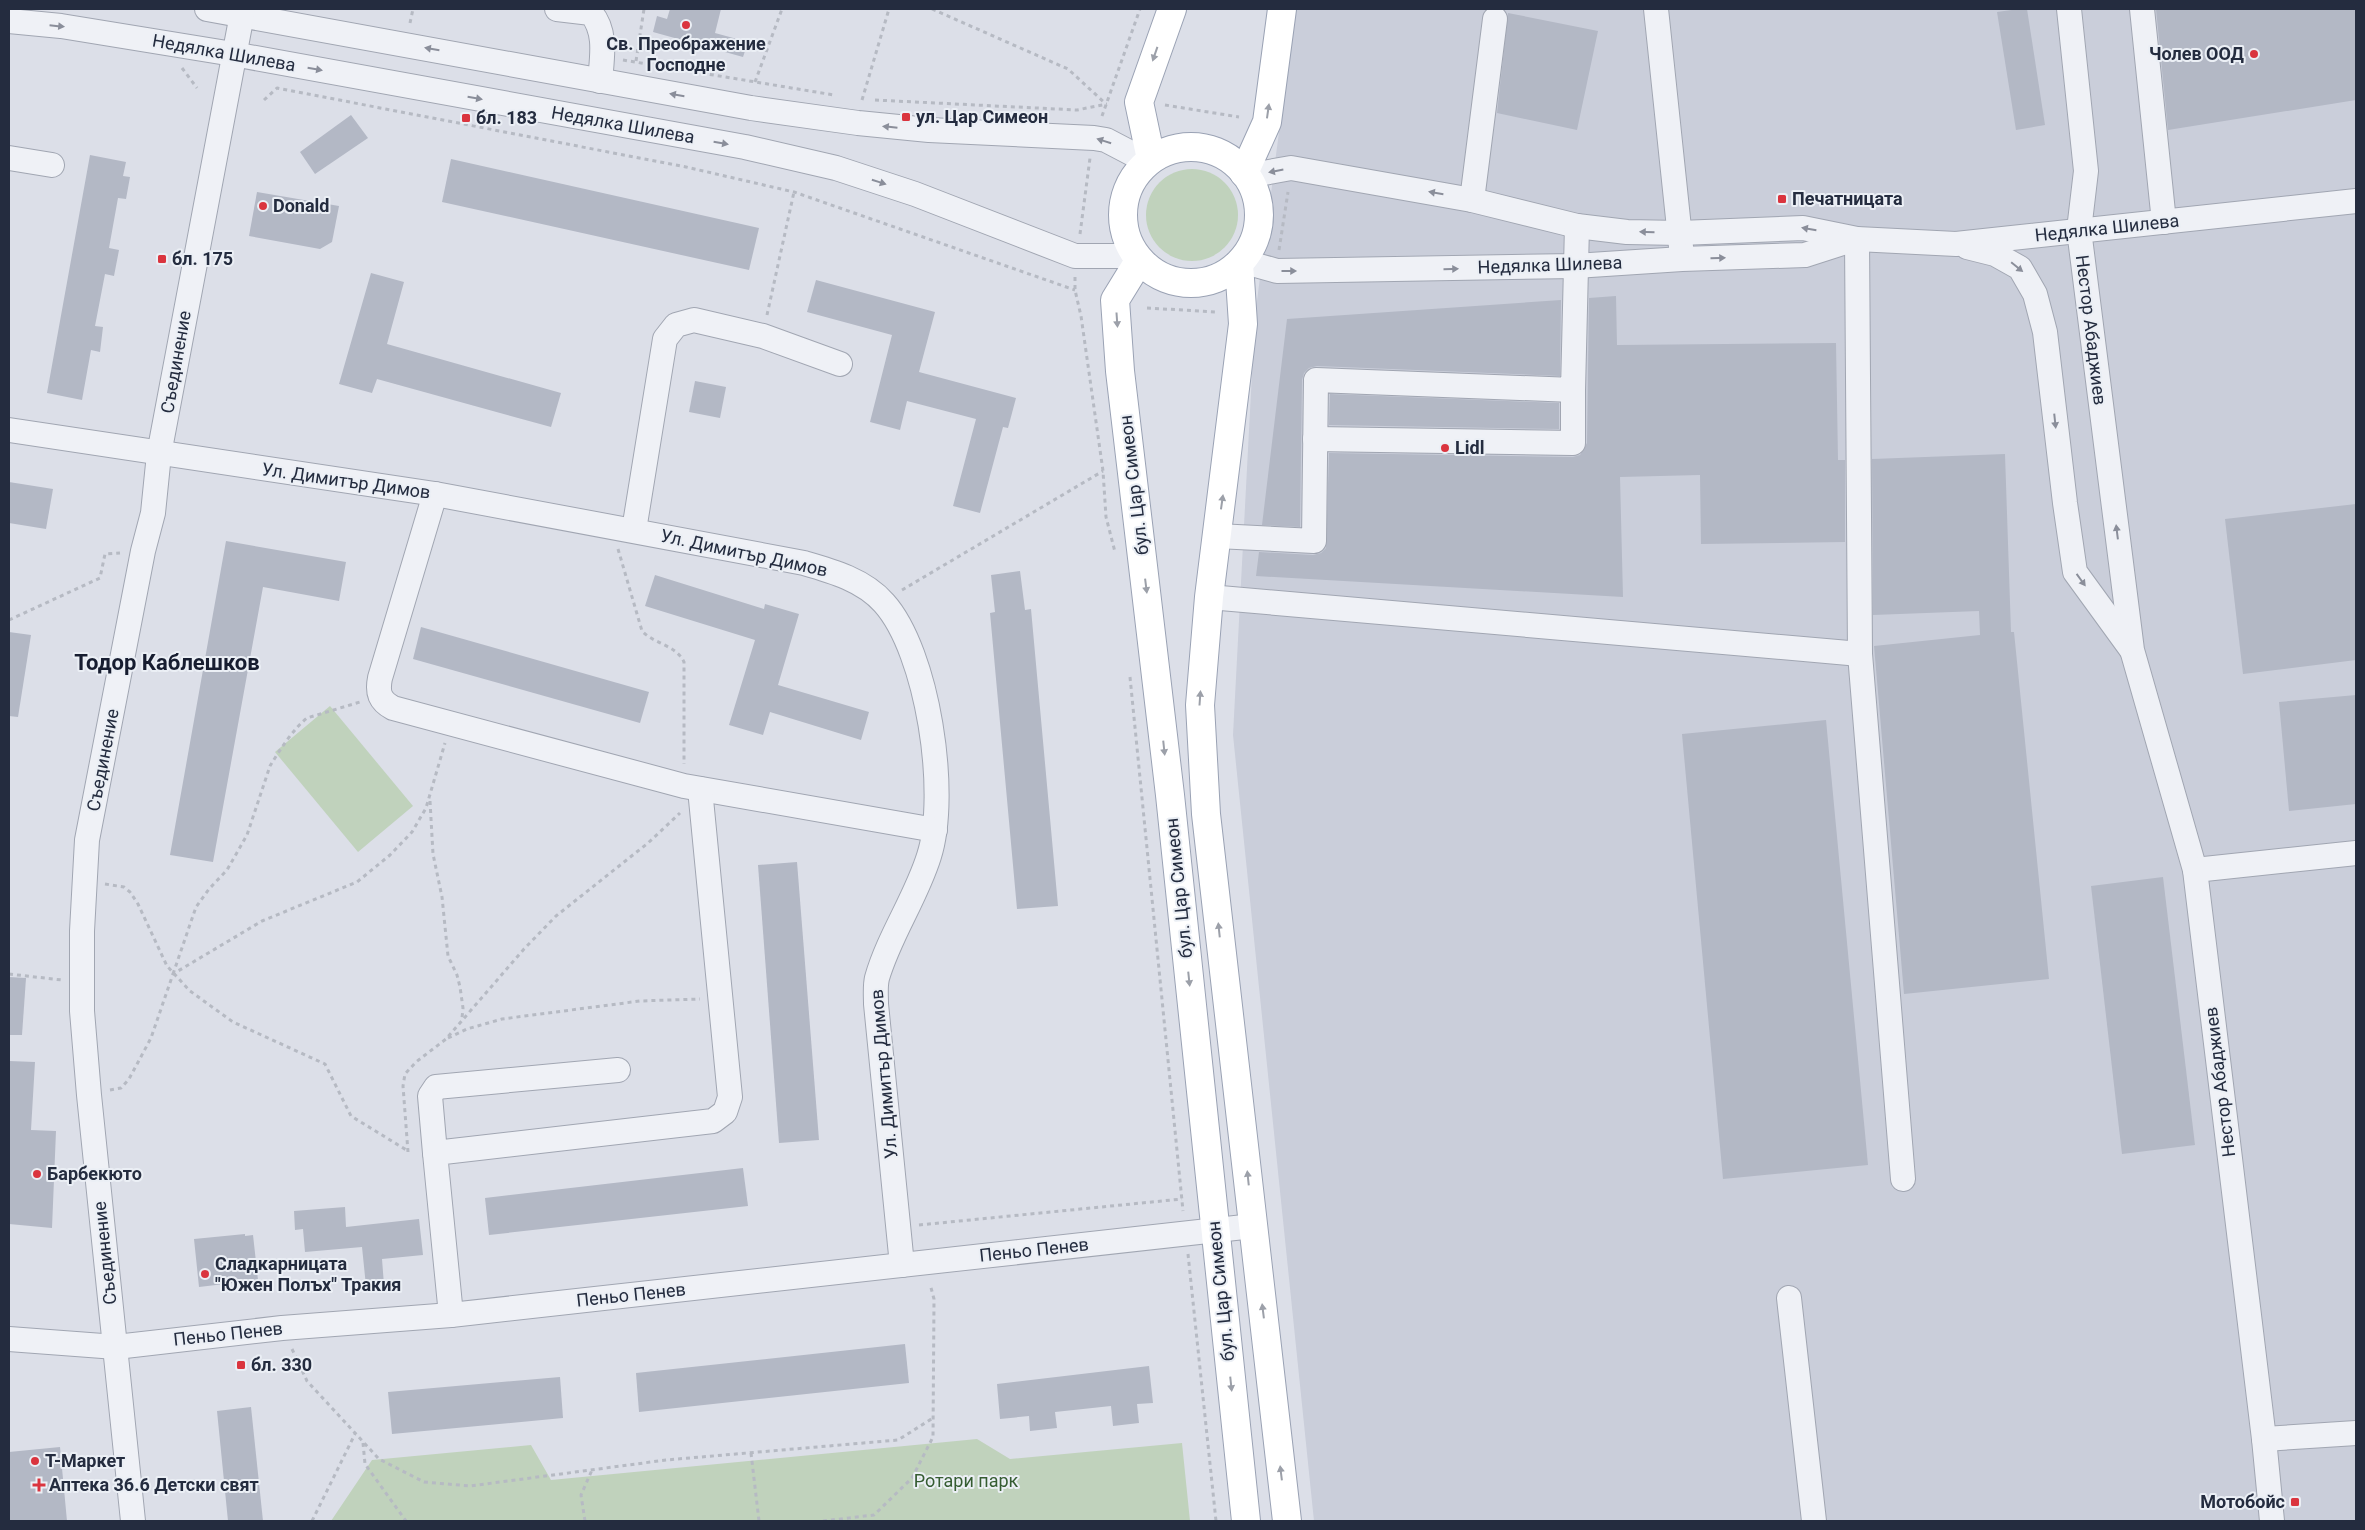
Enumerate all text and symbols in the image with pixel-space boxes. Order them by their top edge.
marker: Св. Преображение Господне [680,19,692,31]
one-way arrow [50,22,66,30]
street label: Недялка Шилева [151,30,297,75]
place label: Св. Преображение Господне [606,33,766,75]
place label: Чолев ООД [2149,43,2245,64]
one-way arrow [423,45,439,53]
one-way arrow [1151,47,1158,62]
marker: Чолев ООД [2248,48,2260,60]
one-way arrow [308,66,324,74]
one-way arrow [669,90,685,98]
one-way arrow [468,95,484,103]
street label: Недялка Шилева [550,102,696,147]
one-way arrow [1265,103,1273,119]
place label: ул. Цар Симеон [916,106,1048,127]
place label: бл. 183 [476,107,537,128]
marker: ул. Цар Симеон [900,111,912,123]
marker: бл. 183 [460,112,472,124]
one-way arrow [882,122,898,130]
one-way arrow [1096,136,1111,144]
one-way arrow [714,139,730,147]
one-way arrow [1268,167,1283,175]
one-way arrow [871,179,886,187]
place label: Печатницата [1792,188,1903,209]
one-way arrow [1428,189,1444,197]
marker: Печатницата [1776,193,1788,205]
place label: Donald [273,195,329,216]
marker: Donald [257,200,269,212]
street label: Недялка Шилева [2034,209,2180,246]
one-way arrow [1801,225,1817,233]
one-way arrow [1639,228,1655,236]
place label: бл. 175 [172,248,233,269]
street label: Недялка Шилева [1477,251,1623,278]
marker: бл. 175 [156,253,168,265]
one-way arrow [1711,253,1727,261]
street label: Нестор Абаджиев [2072,254,2111,406]
one-way arrow [2010,262,2023,273]
one-way arrow [1444,265,1460,273]
one-way arrow [1281,267,1297,275]
street label: Съединение [156,309,195,415]
one-way arrow [1113,313,1121,329]
street label: бул. Цар Симеон [1114,414,1153,556]
one-way arrow [2051,414,2059,430]
place label: Lidl [1455,437,1484,458]
marker: Lidl [1439,442,1451,454]
street label: Ул. Димитър Димов [260,458,432,503]
one-way arrow [1218,494,1226,510]
one-way arrow [2113,524,2121,540]
street label: Ул. Димитър Димов [659,525,830,580]
one-way arrow [2076,574,2086,587]
one-way arrow [1142,579,1150,595]
district label: Тодор Каблешков [74,650,260,675]
one-way arrow [1197,690,1205,706]
street label: Съединение [82,707,123,813]
one-way arrow [1160,740,1168,756]
street label: бул. Цар Симеон [1161,817,1196,959]
one-way arrow [1215,921,1223,937]
one-way arrow [1185,971,1193,987]
street label: Ул. Димитър Димов [866,988,901,1160]
street label: Нестор Абаджиев [2200,1006,2239,1158]
place label: Барбекюто [47,1163,142,1184]
marker: Барбекюто [31,1168,43,1180]
one-way arrow [1244,1170,1252,1186]
street label: Съединение [89,1200,120,1306]
street label: бул. Цар Симеон [1203,1220,1238,1362]
street label: Пеньо Пенев [978,1233,1090,1266]
place label: Сладкарницата "Южен Полъх" Тракия [215,1253,401,1295]
marker: Сладкарницата "Южен Полъх" Тракия [199,1268,211,1280]
street label: Пеньо Пенев [575,1278,687,1311]
one-way arrow [1259,1303,1267,1319]
street label: Пеньо Пенев [172,1317,284,1350]
place label: бл. 330 [251,1354,312,1375]
marker: бл. 330 [235,1359,247,1371]
one-way arrow [1227,1376,1235,1392]
place label: Т-Маркет [45,1450,125,1471]
marker: Т-Маркет [29,1455,41,1467]
one-way arrow [1277,1465,1285,1481]
park label: Ротари парк [914,1470,1019,1491]
place label: Аптека 36.6 Детски свят [49,1474,259,1495]
marker: Аптека 36.6 Детски свят [33,1479,45,1491]
place label: Мотобойс [2200,1491,2285,1512]
marker: Мотобойс [2289,1496,2301,1508]

